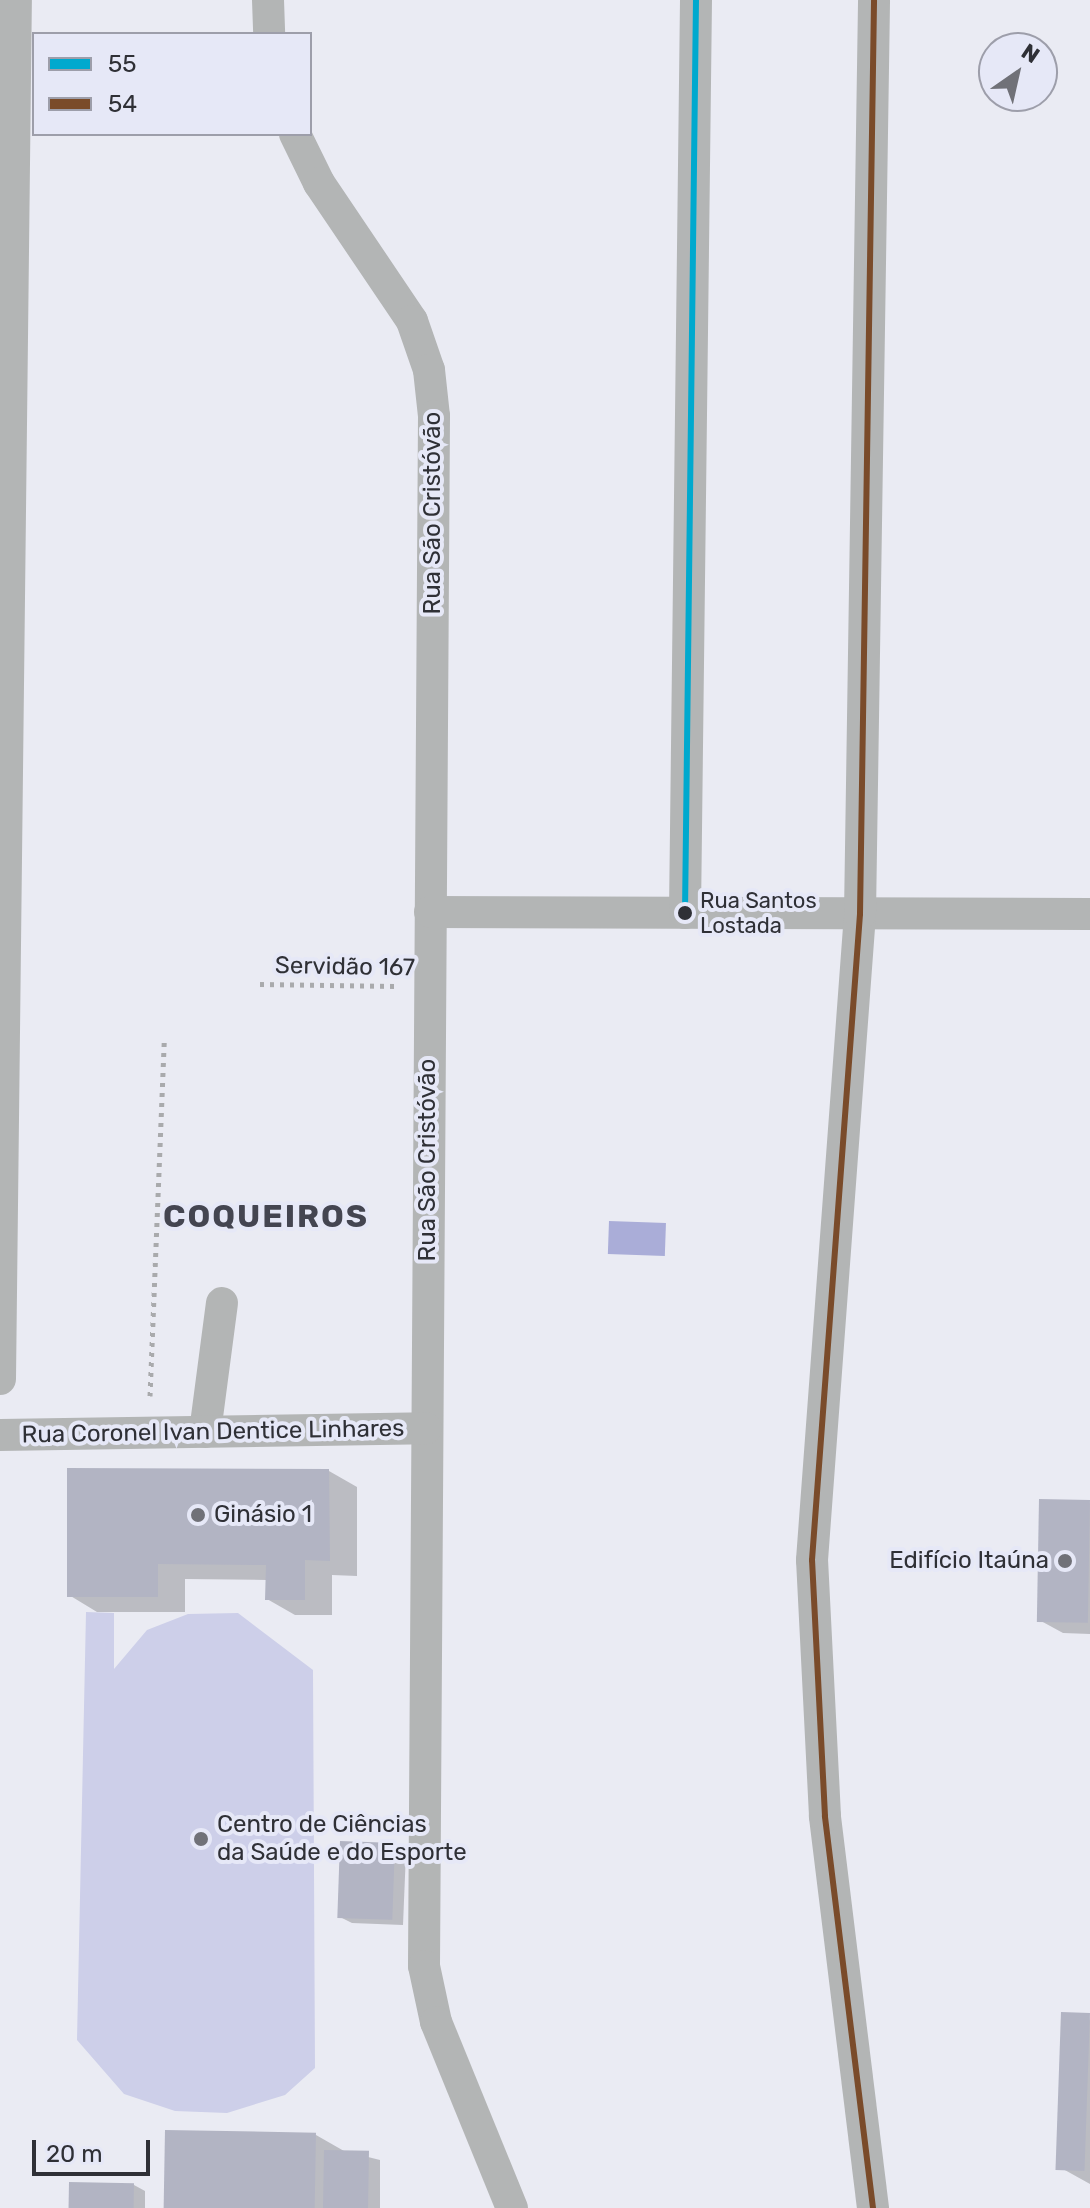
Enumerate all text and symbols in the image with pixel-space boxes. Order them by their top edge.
legend [32,32,312,136]
north arrow [978,32,1058,112]
text: N [1016,38,1045,69]
text: 55 [108,50,137,78]
text: 54 [108,90,137,118]
street label: Rua São Cristóvão [419,412,447,614]
place label: Rua Santos Lostada [700,887,817,938]
marker: Rua Santos Lostada [677,905,693,921]
street label: Servidão 167 [275,951,415,983]
street label: Rua São Cristóvão [414,1059,442,1261]
district label: COQUEIROS [163,1197,369,1235]
street label: Rua Coronel Ivan Dentice Linhares [21,1414,405,1450]
place label: Ginásio 1 [214,1501,312,1529]
marker: Ginásio 1 [189,1506,207,1524]
place label: Edifício Itaúna [889,1547,1049,1575]
marker: Edifício Itaúna [1056,1552,1074,1570]
place label: Centro de Ciências da Saúde e do Esporte [217,1811,467,1867]
marker: Centro de Ciências da Saúde e do Esporte [192,1830,210,1848]
scale bar [36,2124,154,2174]
text: 20 m [46,2140,103,2168]

